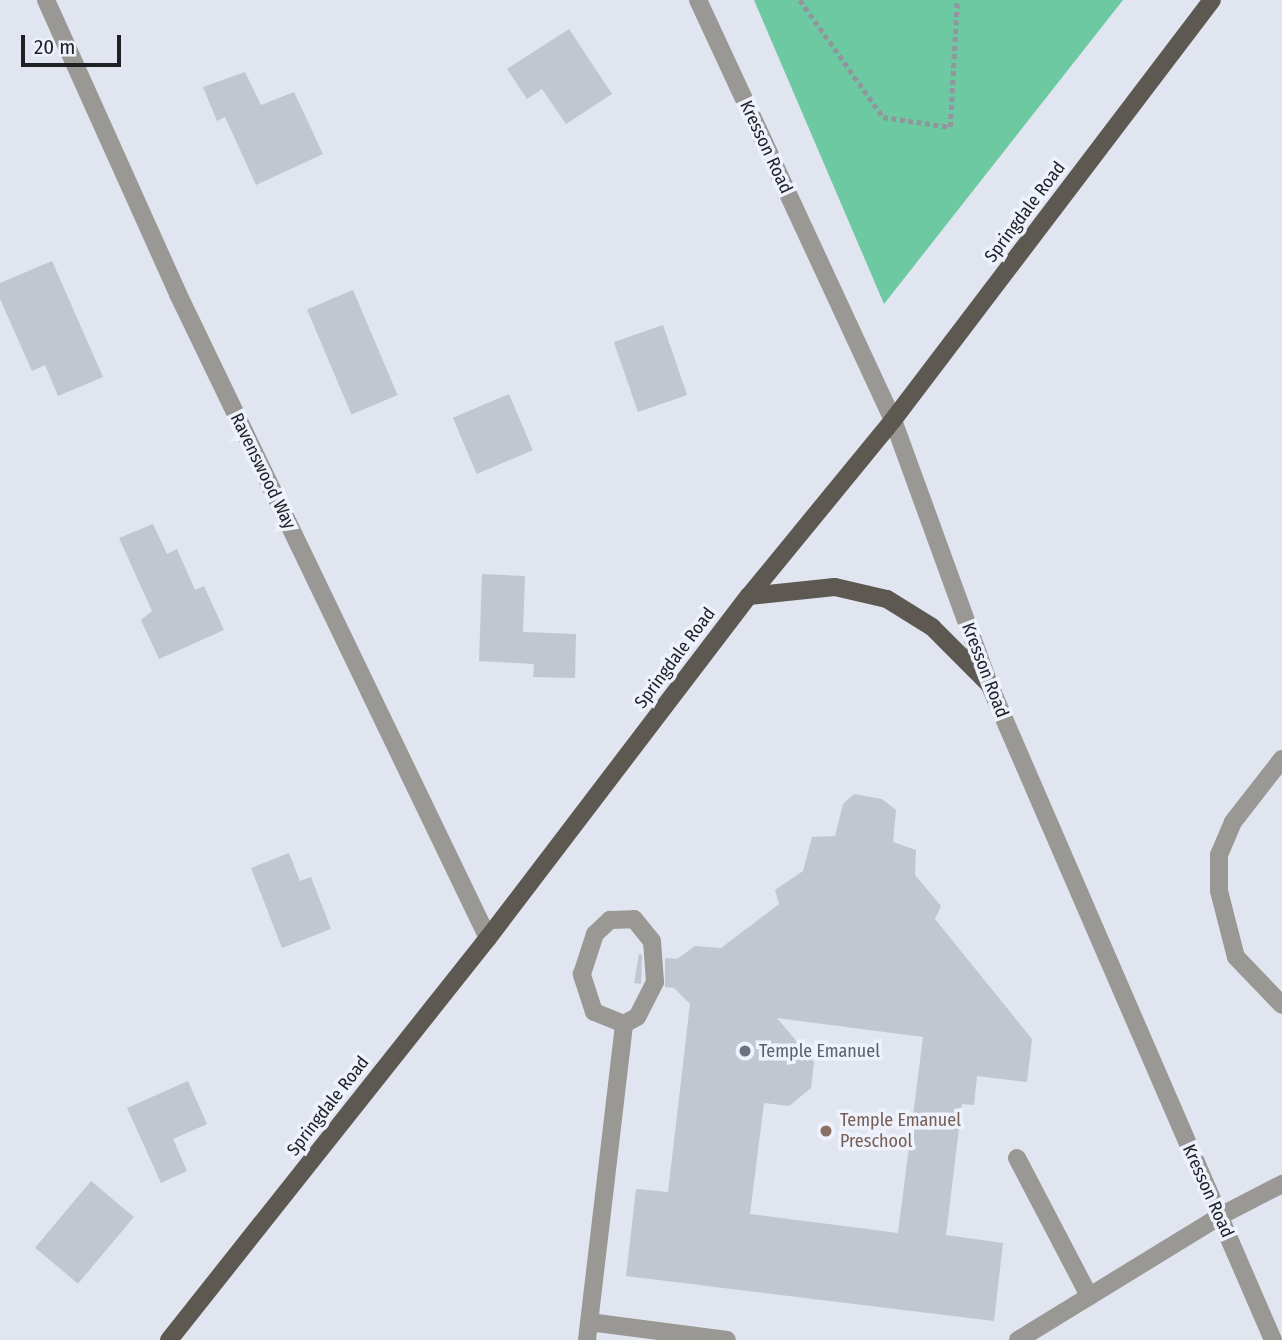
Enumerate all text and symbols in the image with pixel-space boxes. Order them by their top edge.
scale bar [24,21,124,65]
text: 20 m [34,34,75,60]
street label: Kresson Road [735,97,797,197]
street label: Springdale Road [980,157,1070,267]
street label: Ravenswood Way [226,410,300,532]
street label: Springdale Road [630,603,720,713]
street label: Kresson Road [957,620,1013,720]
place label: Temple Emanuel [759,1040,880,1062]
marker: Temple Emanuel [737,1043,753,1059]
street label: Springdale Road [282,1052,374,1160]
place label: Temple Emanuel Preschool [840,1110,961,1152]
marker: Temple Emanuel Preschool [818,1123,834,1139]
street label: Kresson Road [1178,1141,1238,1241]

